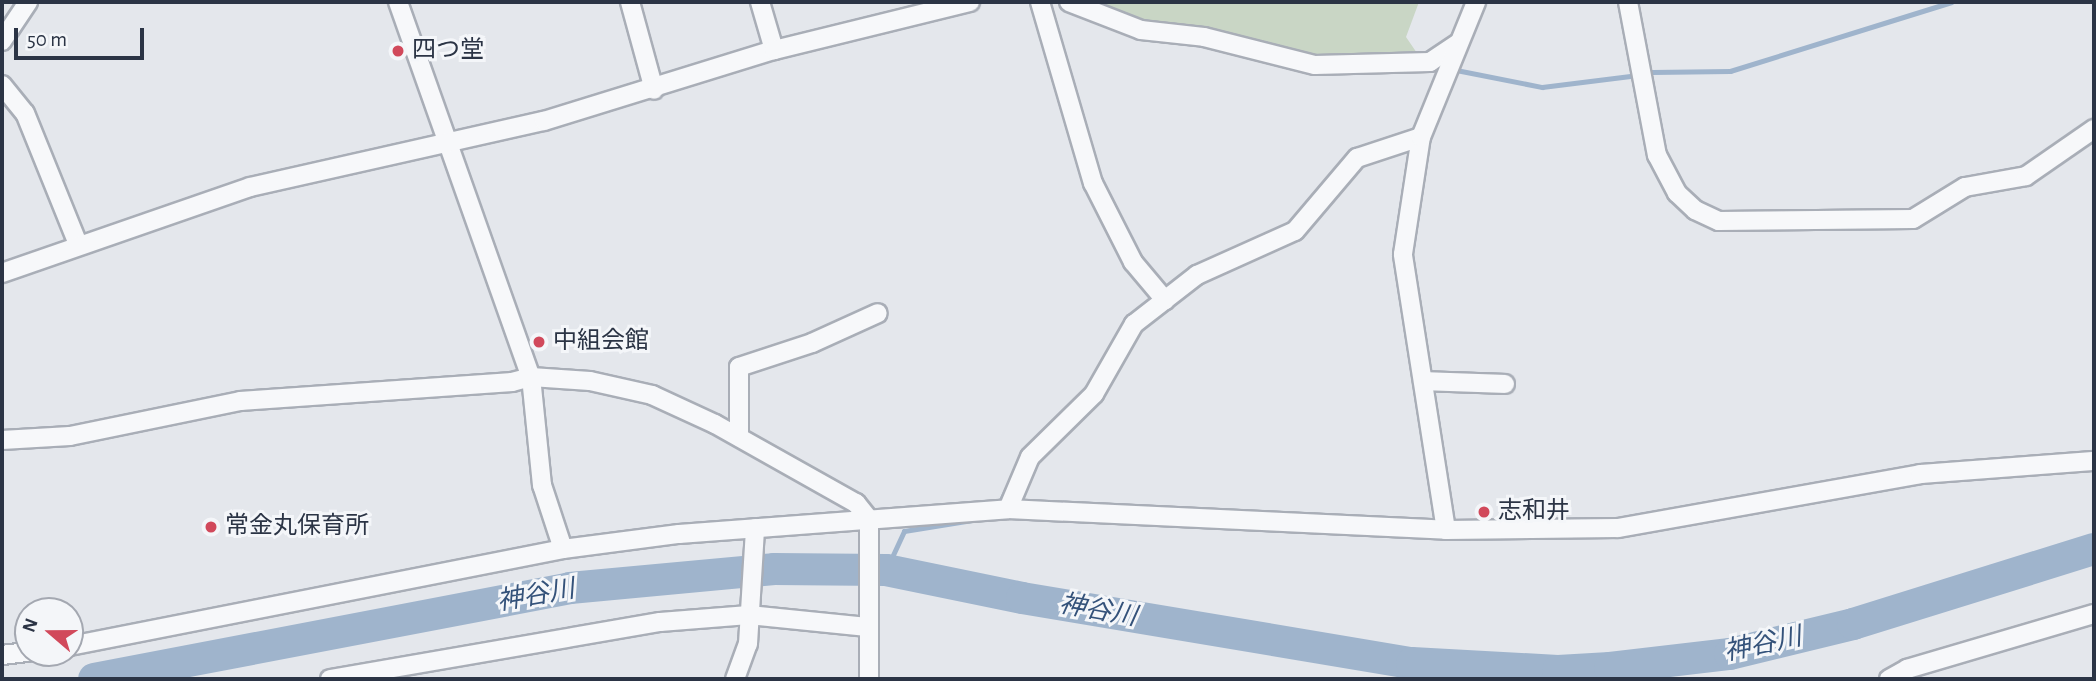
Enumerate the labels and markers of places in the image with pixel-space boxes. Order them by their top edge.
place label: 四つ堂 [412,37,484,65]
marker: 四つ堂 [390,43,406,59]
place label: 中組会館 [553,328,649,356]
marker: 中組会館 [531,334,547,350]
place label: 志和井 [1498,498,1570,526]
marker: 志和井 [1476,504,1492,520]
place label: 常金丸保育所 [225,513,369,541]
marker: 常金丸保育所 [203,519,219,535]

